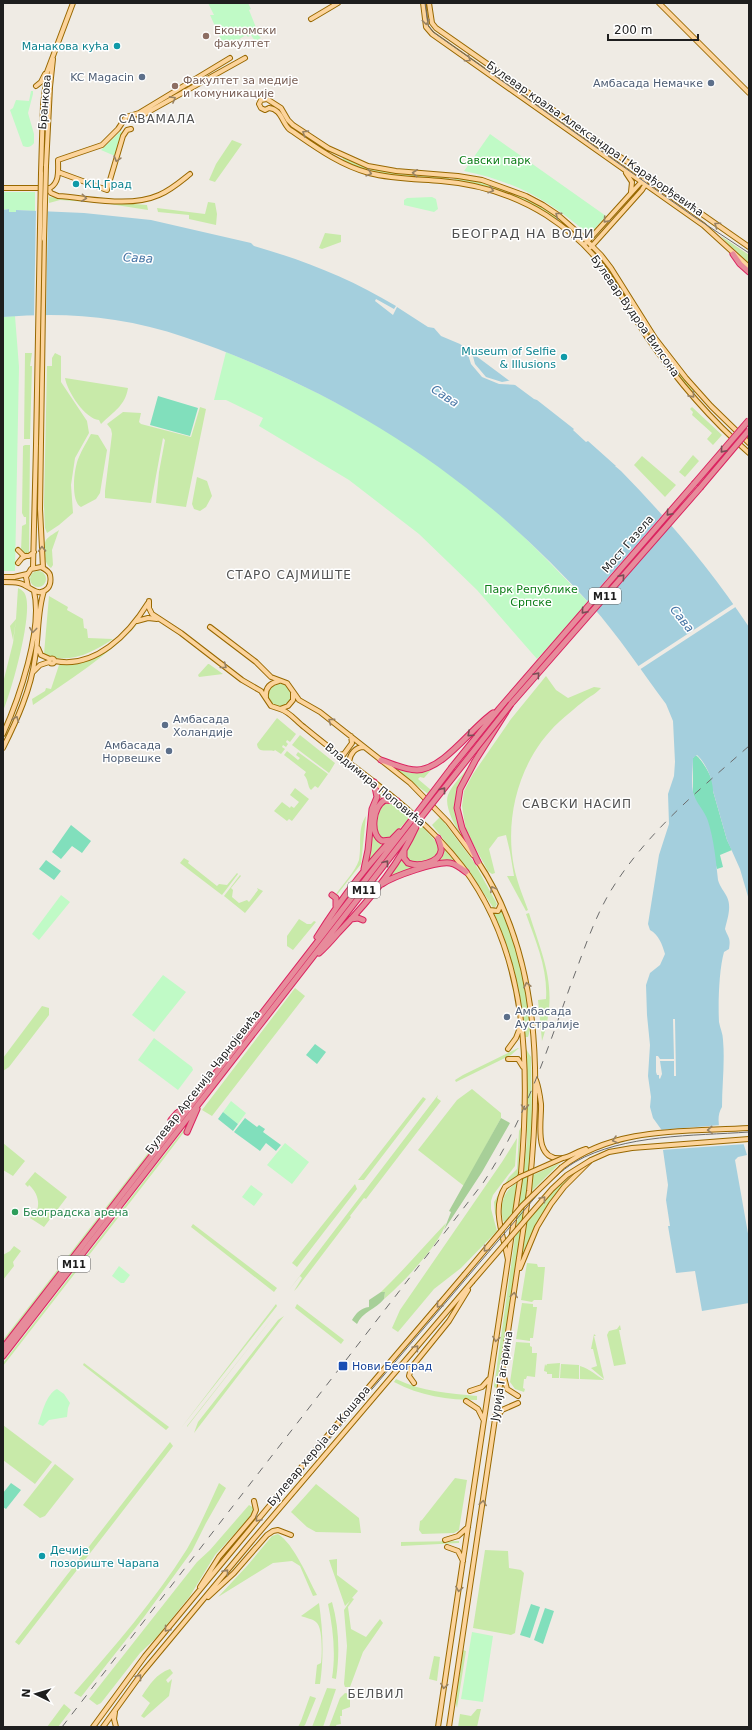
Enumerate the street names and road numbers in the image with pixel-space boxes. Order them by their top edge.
street label: Булевар краља Александра I Карађорђевића [484,59,706,219]
street label: Бранкова [36,74,54,130]
street label: Булевар Вудроа Вилсона [588,253,682,379]
street label: Мост Газела [599,513,657,575]
road number: M11 [589,588,621,604]
street label: Владимира Поповића [322,741,428,829]
road number: M11 [348,882,380,898]
street label: Булевар Арсенија Чарнојевића [143,1007,263,1157]
road number: M11 [58,1256,90,1272]
street label: Јурија Гагарина [488,1330,516,1423]
street label: Булевар хероја са Кошара [265,1383,373,1509]

